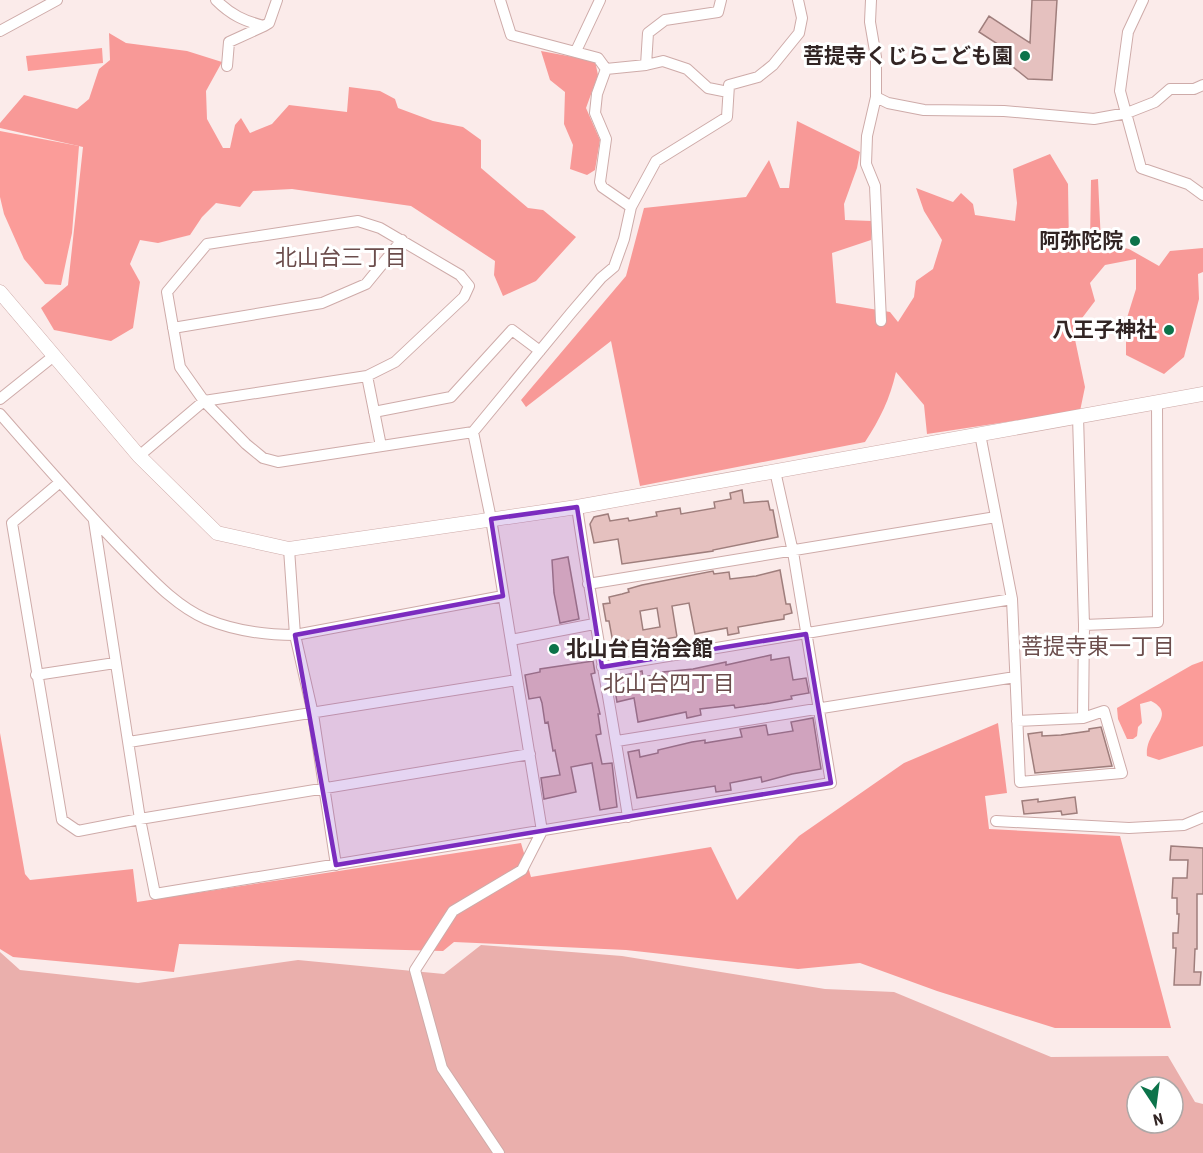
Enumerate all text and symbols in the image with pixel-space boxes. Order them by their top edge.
place label: 菩提寺くじらこども園 [803,44,1013,68]
marker: 菩提寺くじらこども園 [1018,49,1032,63]
place label: 阿弥陀院 [1039,229,1123,253]
marker: 阿弥陀院 [1128,234,1142,248]
district label: 北山台三丁目 [275,245,407,270]
place label: 八王子神社 [1052,318,1157,342]
marker: 八王子神社 [1162,323,1176,337]
district label: 菩提寺東一丁目 [1021,634,1175,659]
place label: 北山台自治会館 [566,637,713,661]
marker: 北山台自治会館 [547,642,561,656]
district label: 北山台四丁目 [603,671,735,696]
north arrow [1125,1075,1185,1135]
text: N [1151,1109,1165,1129]

